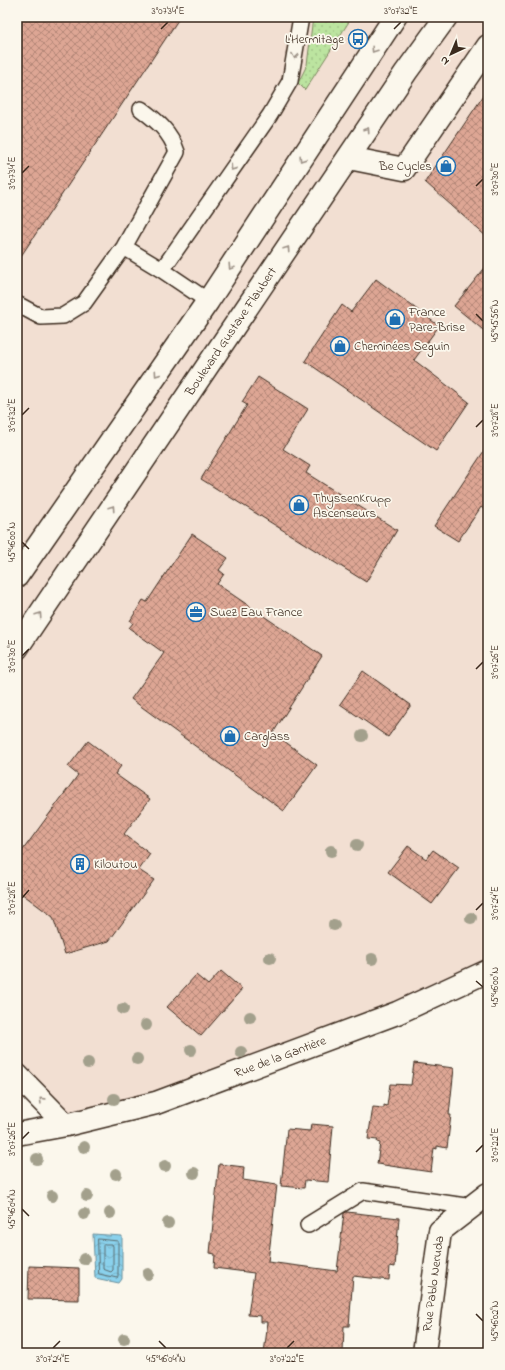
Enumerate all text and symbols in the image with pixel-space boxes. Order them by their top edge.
text: 3°07'34"E [152,4,184,19]
text: 3°07'32"E [384,4,418,19]
bus stop icon: L'Hermitage [347,28,369,50]
place label: L'Hermitage [285,30,344,50]
north arrow [431,34,471,74]
one-way arrow [371,46,378,53]
one-way arrow [291,52,300,59]
text: N [437,52,453,69]
one-way arrow [362,127,370,134]
one-way arrow [300,154,307,161]
shop icon: Be Cycles [435,155,457,177]
text: 3°07'34"E [5,157,20,189]
place label: Be Cycles [378,157,432,177]
text: 3°07'30"E [488,162,503,196]
one-way arrow [230,164,238,171]
one-way arrow [282,247,289,254]
street label: Boulevard Gustave Flaubert [180,263,282,401]
one-way arrow [228,263,236,270]
text: 45°45'56"N [488,299,503,342]
place label: France Pare-Brise [408,303,465,337]
shop icon: France Pare-Brise [384,308,406,330]
shop icon: Cheminées Seguin [329,335,351,357]
place label: Cheminées Seguin [354,337,450,357]
one-way arrow [155,370,162,377]
text: 3°07'32"E [5,398,20,432]
text: 3°07'28"E [488,403,503,437]
place label: ThyssenKrupp Ascenseurs [313,489,391,523]
shop icon: ThyssenKrupp Ascenseurs [288,494,310,516]
one-way arrow [107,505,115,512]
text: 45°46'00"N [5,522,20,562]
office icon: Suez Eau France [185,601,207,623]
place label: Suez Eau France [210,603,302,622]
one-way arrow [34,613,41,620]
text: 3°07'30"E [5,639,20,673]
text: 3°07'26"E [488,645,503,679]
shop icon: Carglass [219,725,241,747]
place label: Carglass [244,727,290,747]
building icon: Kiloutou [69,853,91,875]
place label: Kiloutou [94,855,138,874]
text: 3°07'28"E [5,881,20,915]
text: 3°07'24"E [488,886,503,920]
text: 45°46'00"N [488,967,503,1007]
street label: Rue de la Gantière [232,1031,329,1082]
one-way arrow [39,1097,46,1105]
text: 3°07'26"E [5,1122,20,1156]
text: 3°07'22"E [488,1128,503,1162]
text: 45°46'04"N [5,1189,20,1229]
street label: Rue Pablo Neruda [417,1234,449,1333]
text: 45°46'02"N [488,1301,503,1341]
text: 3°07'24"E [36,1352,70,1367]
text: 45°46'04"N [146,1352,186,1367]
text: 3°07'22"E [270,1352,304,1367]

